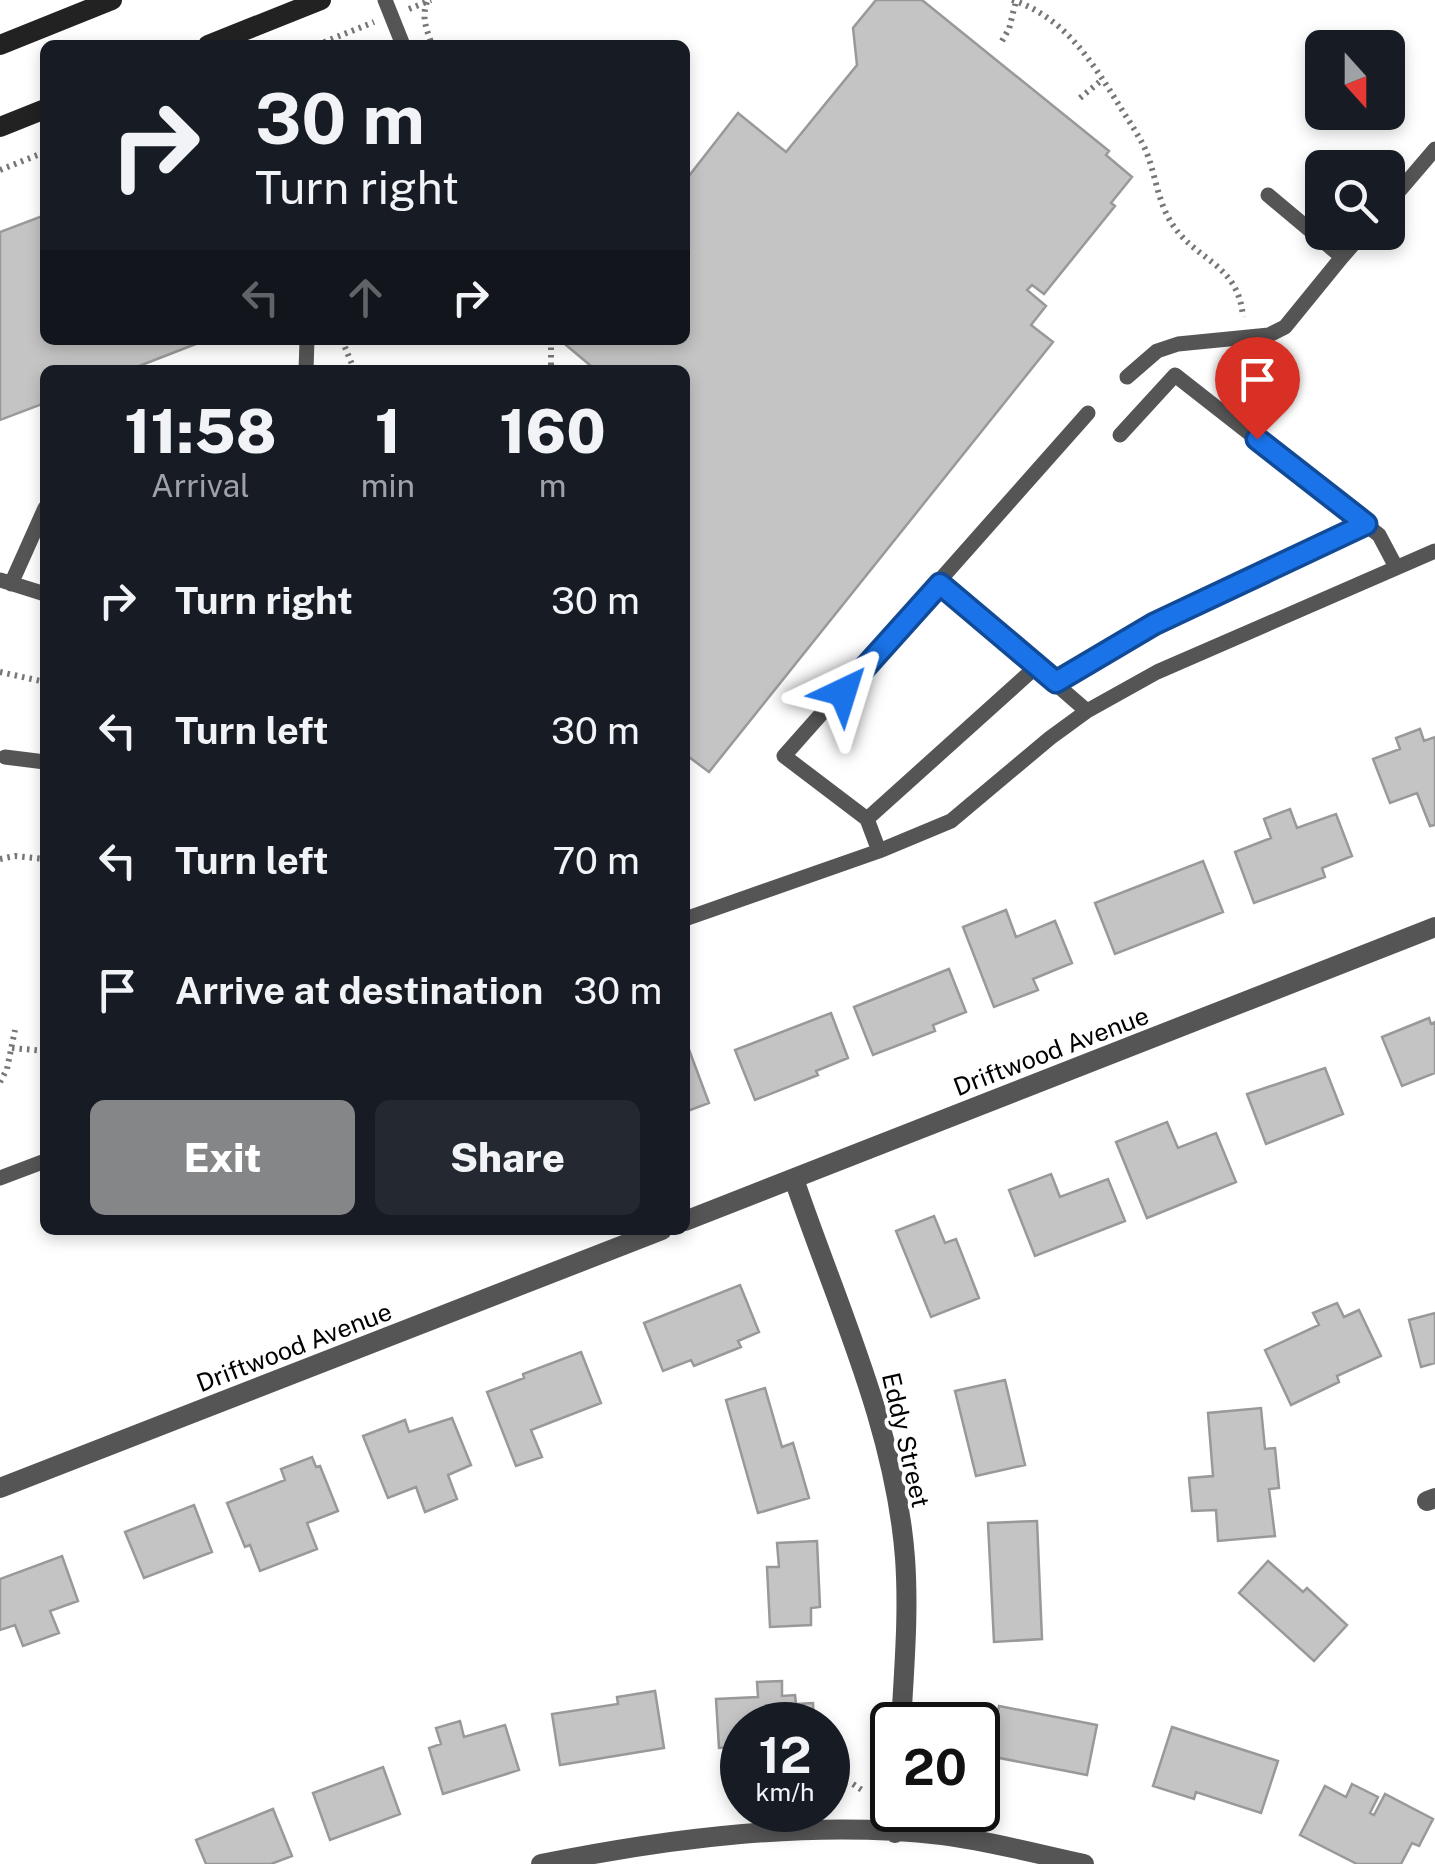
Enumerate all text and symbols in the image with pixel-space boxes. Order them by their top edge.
north arrow [1305,30,1405,130]
map controls [1305,30,1405,250]
text: 30 m [255,77,425,160]
icon: right [90,80,220,210]
button: search [1305,150,1405,250]
text: Turn right [255,161,459,214]
icon: left [233,270,288,325]
icon: ahead [338,270,393,325]
icon: right [443,270,498,325]
pin [1215,337,1300,440]
icon: arrive [1230,352,1285,407]
text: 11:58 [124,396,277,467]
text: 1 [375,396,401,467]
text: 160 [499,396,606,467]
text: Arrival [151,467,250,504]
text: min [361,467,415,504]
text: m [539,467,566,504]
icon: right [90,573,145,628]
text: Turn right [175,578,353,623]
text: 30 m [551,578,640,623]
position arrow [791,640,895,744]
icon: left [90,703,145,758]
text: Turn left [175,708,329,753]
text: 30 m [551,708,640,753]
icon: left [90,833,145,888]
text: Turn left [175,838,329,883]
text: 70 m [553,838,640,883]
icon: arrive [90,963,145,1018]
text: Arrive at destination [175,968,543,1013]
text: 30 m [573,968,662,1013]
street label: Driftwood Avenue [949,1000,1153,1102]
button: Exit [90,1100,355,1215]
button: Share [375,1100,640,1215]
street label: Driftwood Avenue [192,1296,396,1398]
street label: Eddy Street [876,1370,936,1510]
speed limit sign: 20 [870,1702,1000,1832]
text: 12 [758,1725,812,1784]
text: km/h [756,1777,814,1807]

